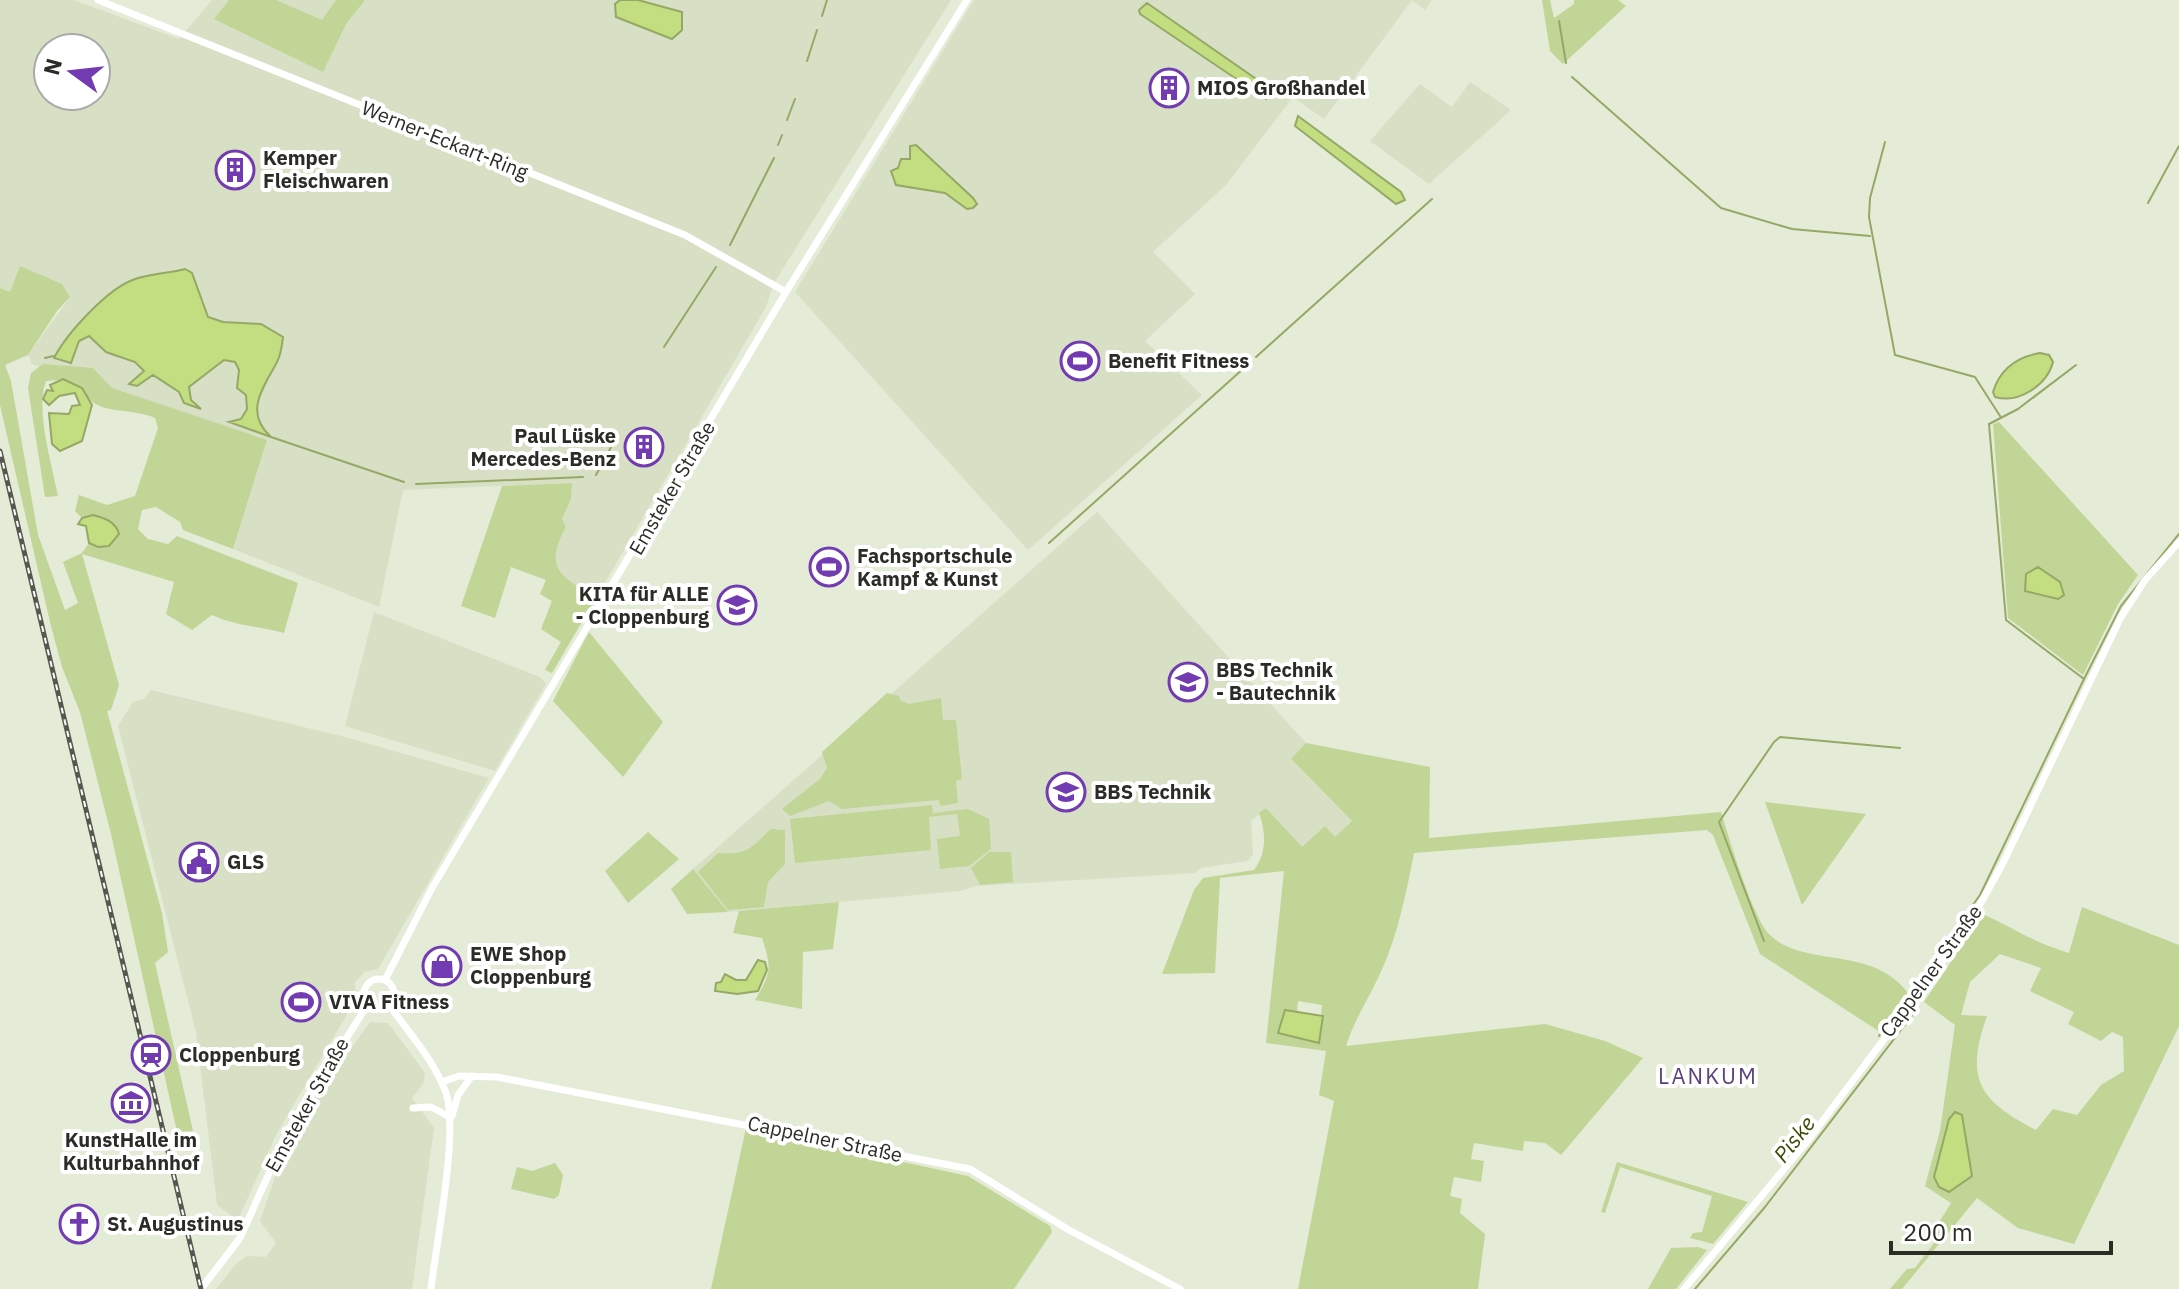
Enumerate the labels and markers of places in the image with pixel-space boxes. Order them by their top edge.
building icon: MIOS Großhandel [1148,67,1190,109]
place label: MIOS Großhandel [1197,74,1365,101]
place label: Kemper Fleischwaren [263,144,389,194]
building icon: Kemper Fleischwaren [214,149,256,191]
sports icon: Benefit Fitness [1059,340,1101,382]
place label: Benefit Fitness [1108,347,1249,374]
place label: Paul Lüske Mercedes-Benz [471,422,616,472]
building icon: Paul Lüske Mercedes-Benz [623,426,665,468]
place label: Fachsportschule Kampf & Kunst [857,542,1012,592]
sports icon: Fachsportschule Kampf & Kunst [808,546,850,588]
place label: KITA für ALLE - Cloppenburg [575,580,710,630]
school or university icon: KITA für ALLE - Cloppenburg [716,584,758,626]
place label: BBS Technik - Bautechnik [1216,656,1336,706]
school or university icon: BBS Technik - Bautechnik [1167,661,1209,703]
school or university icon: BBS Technik [1045,771,1087,813]
place label: BBS Technik [1094,778,1211,805]
public building icon: GLS [178,841,220,883]
place label: GLS [227,848,264,875]
place label: EWE Shop Cloppenburg [470,940,592,990]
shop icon: EWE Shop Cloppenburg [421,945,463,987]
sports icon: VIVA Fitness [280,981,322,1023]
place label: VIVA Fitness [329,988,449,1015]
station icon: Cloppenburg [130,1034,172,1076]
place label: Cloppenburg [179,1041,301,1068]
museum icon: KunstHalle im Kulturbahnhof [110,1082,152,1124]
place label: KunstHalle im Kulturbahnhof [63,1126,199,1176]
church icon: St. Augustinus [58,1203,100,1245]
place label: St. Augustinus [107,1210,244,1237]

